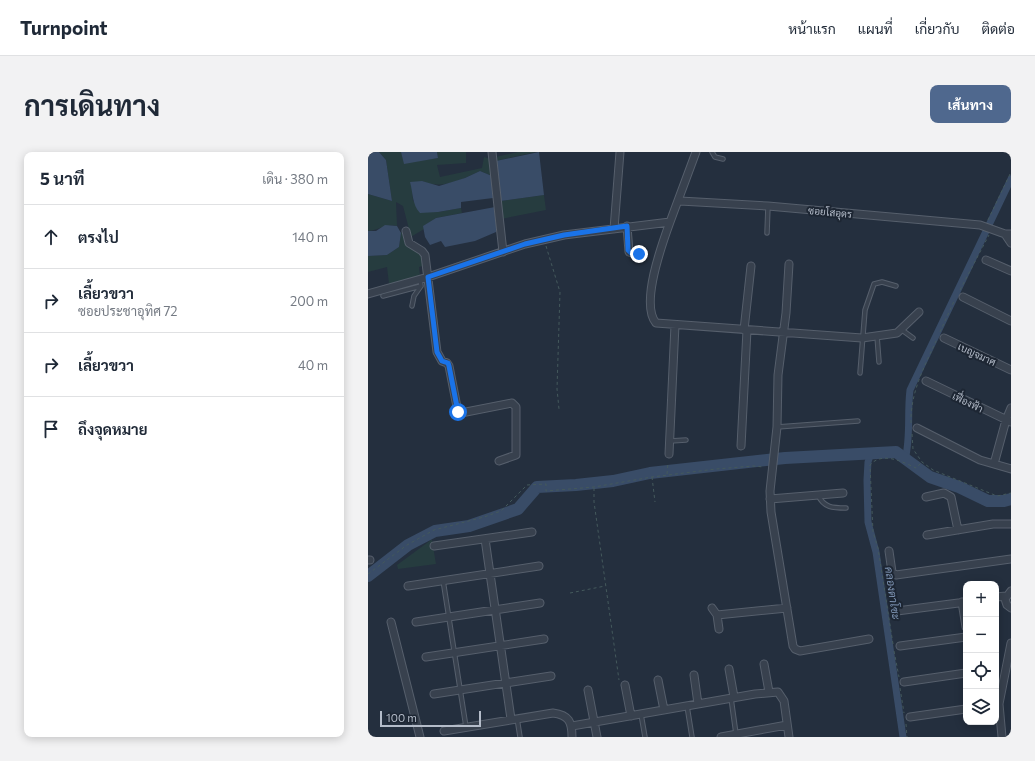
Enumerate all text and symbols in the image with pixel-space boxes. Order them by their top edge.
text: Turnpoint [20,16,108,39]
text: หน้าแรก [788,20,836,37]
text: แผนที่ [858,20,893,37]
text: เกี่ยวกับ [915,20,959,37]
text: ติดต่อ [981,20,1015,37]
button: เส้นทาง [930,85,1011,123]
text: การเดินทาง [24,88,160,122]
text: 5 นาที [40,168,84,189]
text: เดิน · 380 m [262,171,328,187]
street label: ซอยโสอุดร [807,204,853,222]
icon: ahead [40,226,62,248]
text: ตรงไป [78,228,119,246]
text: 140 m [292,229,328,245]
route end [630,245,648,263]
text: เลี้ยวขวา [78,284,134,302]
icon: right [40,290,62,312]
text: 200 m [290,293,328,309]
text: ซอยประชาอุทิศ 72 [78,303,178,319]
street label: เบญจมาศ [956,340,998,369]
icon: right [40,354,62,376]
text: เลี้ยวขวา [78,356,134,374]
text: 40 m [298,357,328,373]
street label: เฟื่องฟ้า [951,388,986,415]
route start [449,403,467,421]
icon: arrive [40,418,62,440]
text: ถึงจุดหมาย [78,420,148,438]
water label: คลองตาโซะ [883,566,904,620]
map controls [963,581,999,725]
button: + [963,581,999,617]
button: − [963,617,999,653]
button: locate [963,653,999,689]
button: layers [963,689,999,725]
scale bar [380,709,481,728]
text: 100 m [386,711,417,724]

